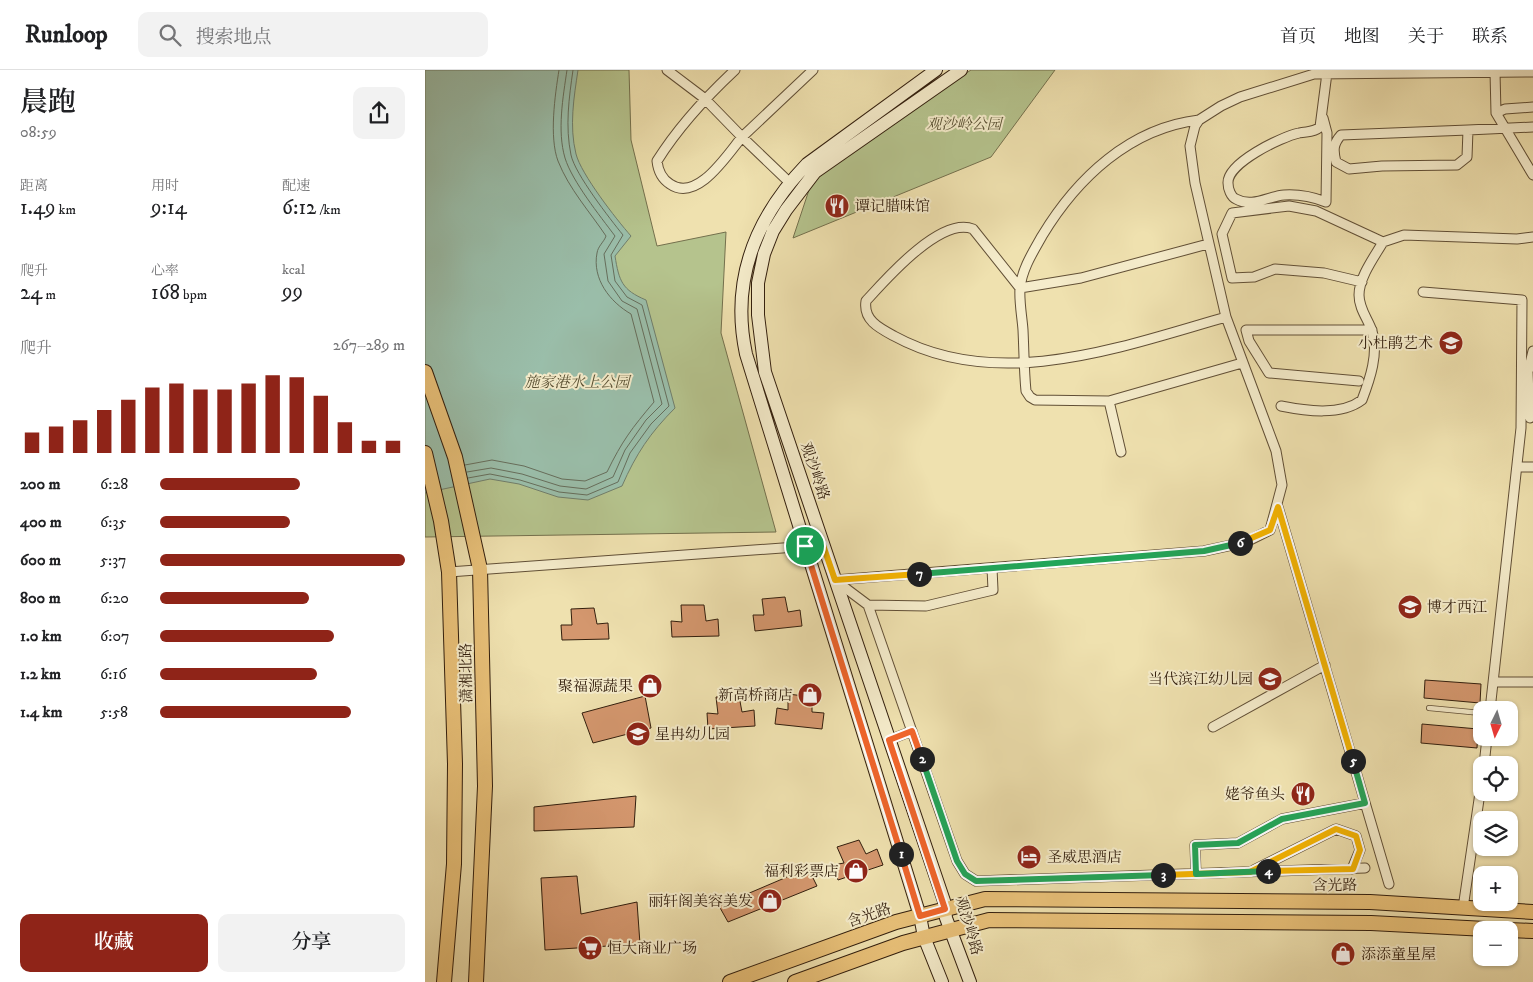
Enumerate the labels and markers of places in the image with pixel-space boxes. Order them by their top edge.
restaurant icon: 谭记腊味馆 [824,193,850,219]
place label: 谭记腊味馆 [855,197,930,216]
school or university icon: 小杜鹃艺术 [1438,330,1464,356]
place label: 小杜鹃艺术 [1358,334,1433,353]
pin [784,525,826,567]
pin: 6 [1227,530,1253,556]
pin: 7 [907,562,931,586]
school or university icon: 博才西江 [1397,594,1423,620]
place label: 博才西江 [1427,598,1487,617]
school or university icon: 当代滨江幼儿园 [1257,666,1283,692]
place label: 当代滨江幼儿园 [1148,670,1253,689]
shop icon: 聚福源蔬果 [637,673,663,699]
place label: 聚福源蔬果 [558,677,633,696]
shop icon: 新高桥商店 [797,682,823,708]
place label: 新高桥商店 [718,686,793,705]
school or university icon: 星冉幼儿园 [625,721,651,747]
place label: 星冉幼儿园 [655,725,730,744]
pin: 2 [909,746,935,772]
pin: 5 [1341,748,1365,774]
restaurant icon: 姥爷鱼头 [1290,781,1316,807]
place label: 姥爷鱼头 [1225,785,1285,804]
pin: 1 [889,842,913,866]
hotel icon: 圣威思酒店 [1016,844,1042,870]
place label: 圣威思酒店 [1047,848,1122,867]
shop icon: 福利彩票店 [843,858,869,884]
pin: 4 [1255,858,1281,884]
place label: 福利彩票店 [764,862,839,881]
pin: 3 [1151,862,1175,888]
shop icon: 丽轩阁美容美发 [757,888,783,914]
place label: 丽轩阁美容美发 [648,892,753,911]
supermarket icon: 恒大商业广场 [577,935,603,961]
place label: 恒大商业广场 [607,939,697,958]
shop icon: 添添童星屋 [1330,941,1356,967]
place label: 添添童星屋 [1361,945,1436,964]

